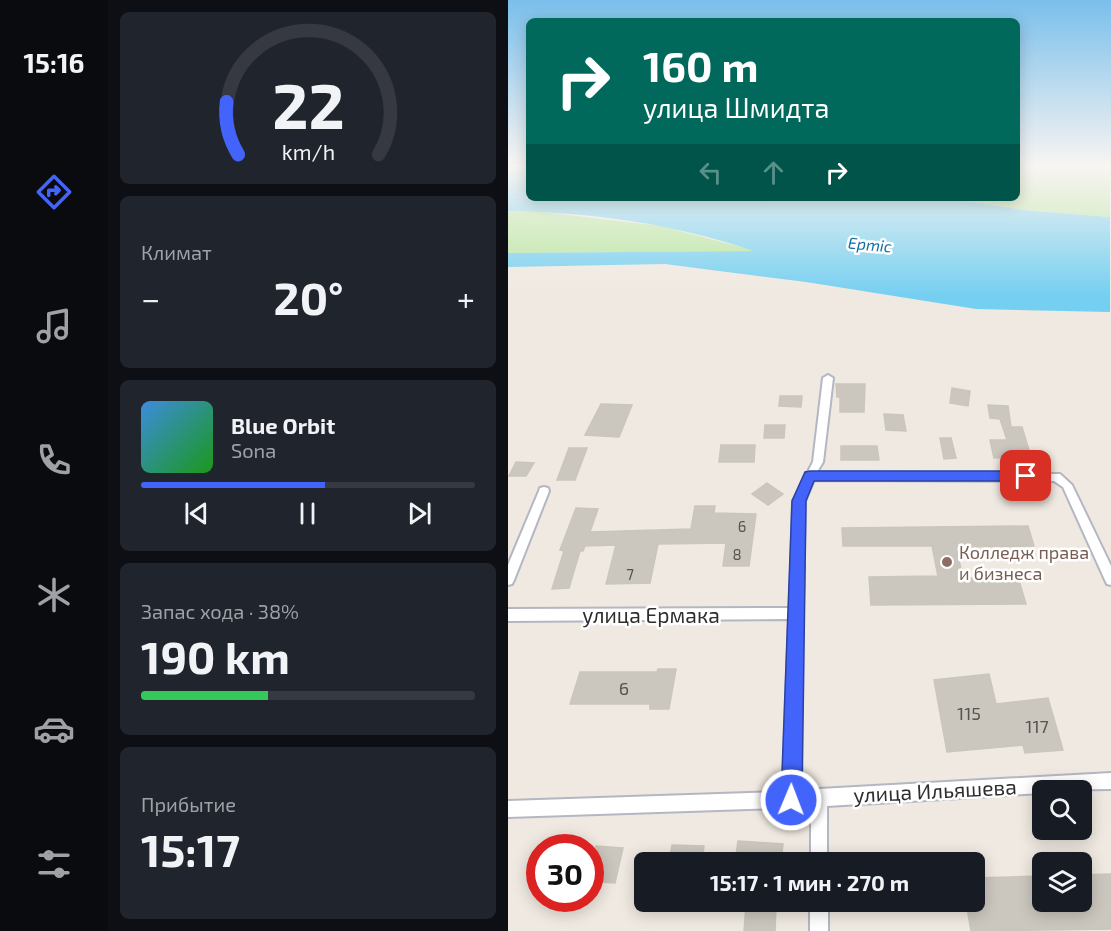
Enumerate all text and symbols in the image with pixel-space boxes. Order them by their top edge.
text: 160 m [643,40,759,90]
icon: right [544,42,622,120]
text: 15:16 [23,46,85,78]
text: 22 [272,67,344,142]
text: улица Шмидта [643,91,829,123]
text: km/h [281,139,335,164]
icon: left [694,156,727,189]
icon: ahead [757,156,790,189]
icon: right [820,156,853,189]
icon: directions [33,171,75,213]
water label: Ертіс [847,233,893,255]
text: Климат [141,240,212,264]
text: 20° [274,270,344,324]
text: − [141,278,160,318]
text: + [457,278,475,318]
icon: music [33,305,75,347]
text: Blue Orbit [231,412,335,438]
text: Sona [231,438,276,462]
icon: phone [33,439,75,481]
pin [1000,450,1051,501]
icon: arrive [1009,459,1042,492]
icon: previous [180,497,213,530]
icon: pause [291,497,324,530]
icon: next [403,497,436,530]
house number: 6 [738,517,746,535]
place label: Колледж права и бизнеса [959,541,1089,584]
house number: 8 [732,545,742,563]
marker: Колледж права и бизнеса [940,555,954,569]
house number: 7 [626,565,634,583]
icon: climate [33,574,75,616]
text: Запас хода · 38% [141,599,299,623]
street label: улица Ермака [582,602,720,628]
text: 190 km [141,629,290,683]
house number: 6 [619,677,629,699]
house number: 115 [957,702,981,724]
icon: car [33,708,75,750]
house number: 117 [1025,715,1049,737]
position arrow [759,768,823,832]
street label: улица Ильяшева [853,773,1017,808]
map controls [1032,780,1092,912]
button: search [1032,780,1092,840]
text: Прибытие [141,792,236,816]
text: 15:17 [141,822,240,876]
speed limit sign: 30 [526,834,604,912]
icon: filters [33,843,75,885]
button: layers [1032,852,1092,912]
text: 15:17 · 1 мин · 270 m [710,869,909,895]

